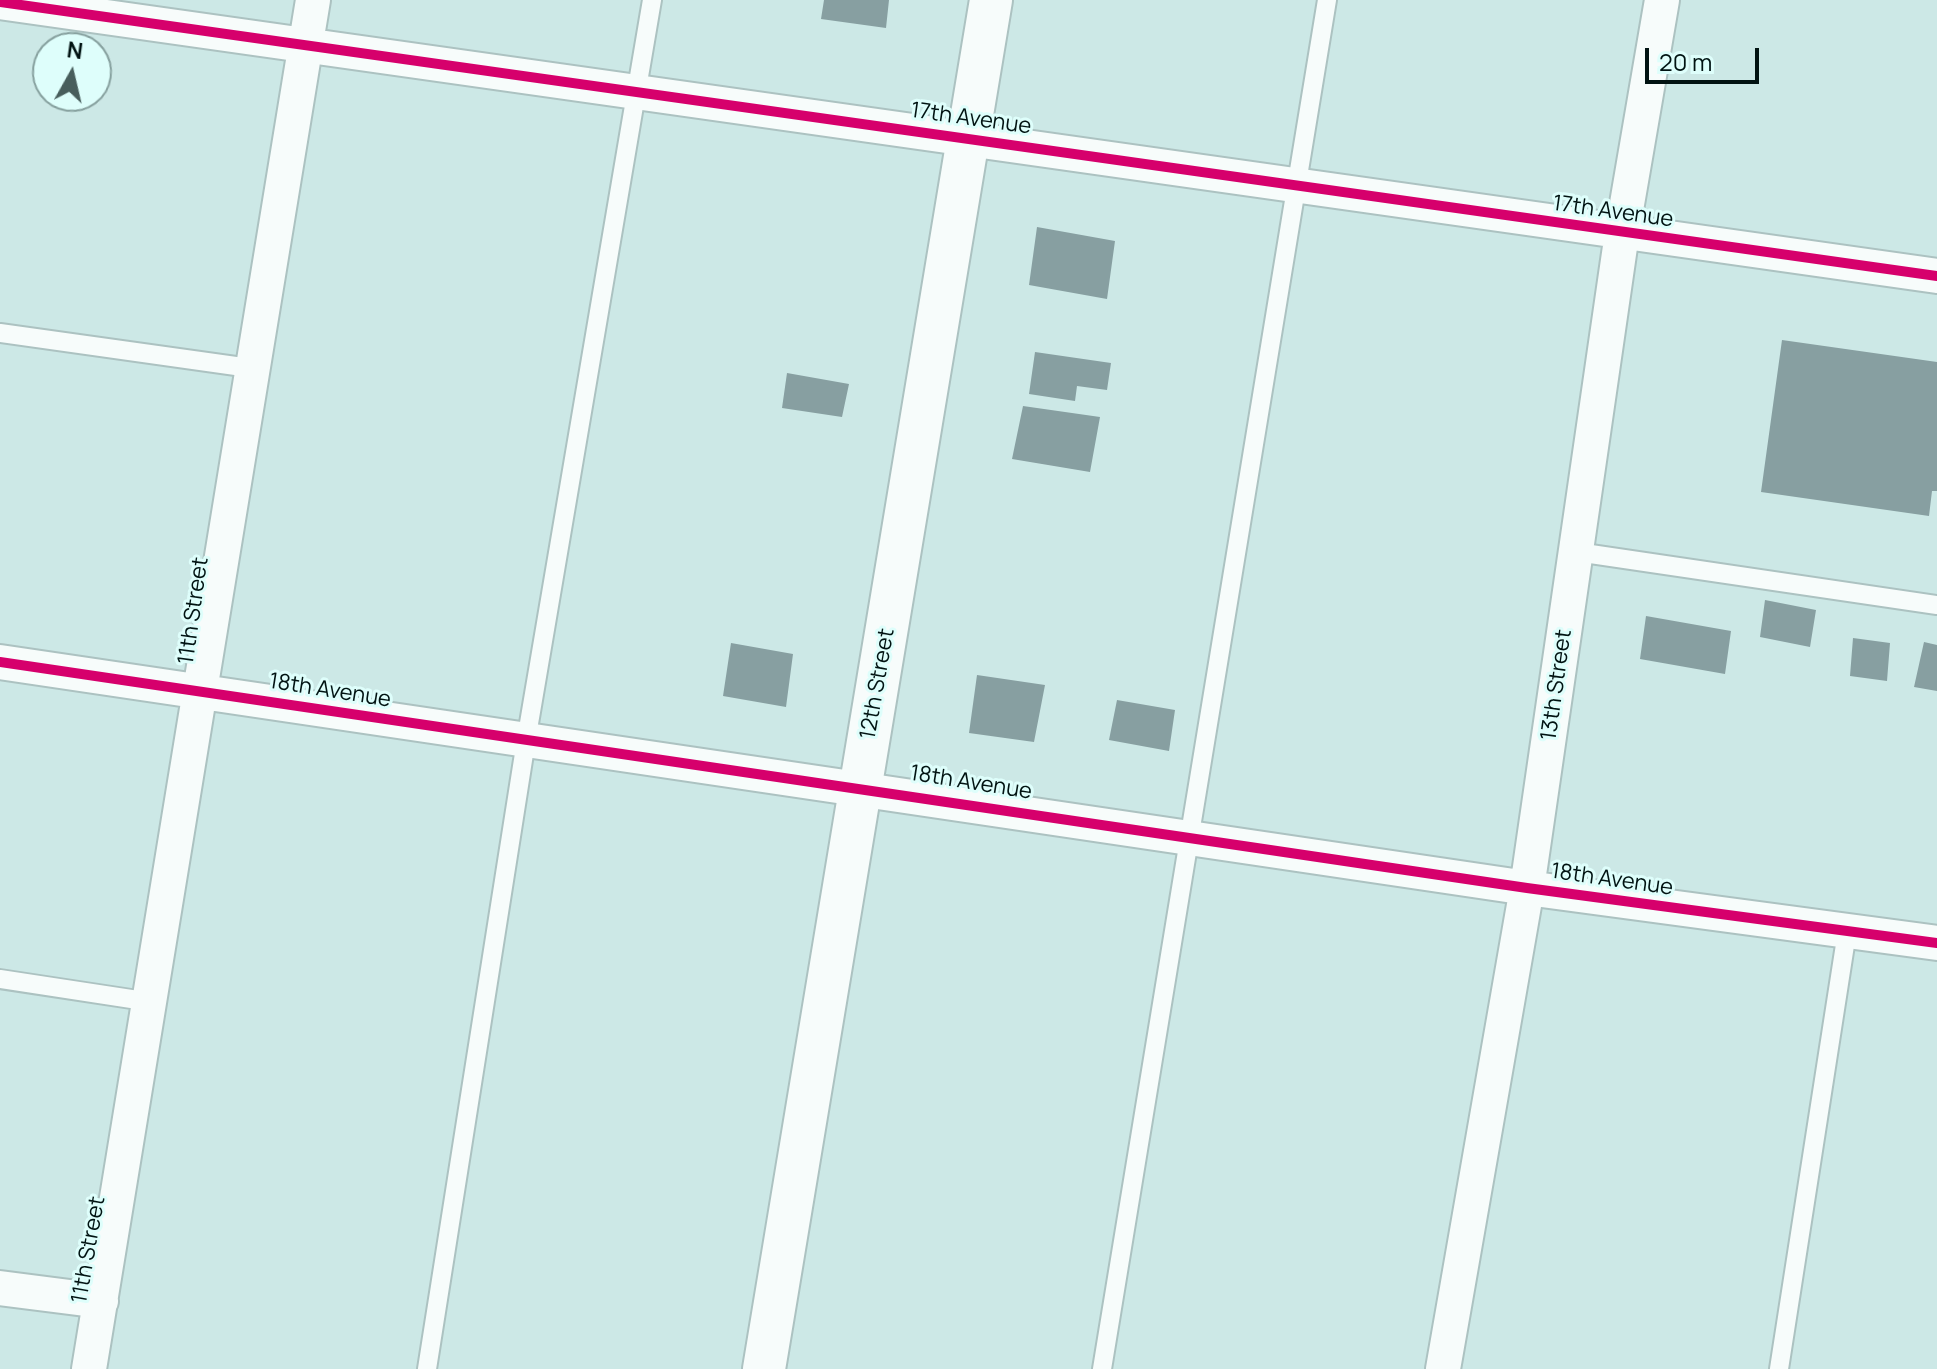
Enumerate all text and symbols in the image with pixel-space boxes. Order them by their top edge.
north arrow [32,32,112,112]
scale bar [1649,32,1763,82]
text: N [65,34,85,66]
text: 20 m [1659,45,1712,78]
street label: 17th Avenue [909,97,1033,141]
street label: 17th Avenue [1551,190,1675,234]
street label: 11th Street [173,556,215,666]
street label: 12th Street [855,627,901,741]
street label: 13th Street [1536,628,1578,742]
street label: 18th Avenue [267,668,393,714]
street label: 18th Avenue [908,760,1034,806]
street label: 18th Avenue [1549,858,1675,902]
street label: 11th Street [67,1195,111,1305]

